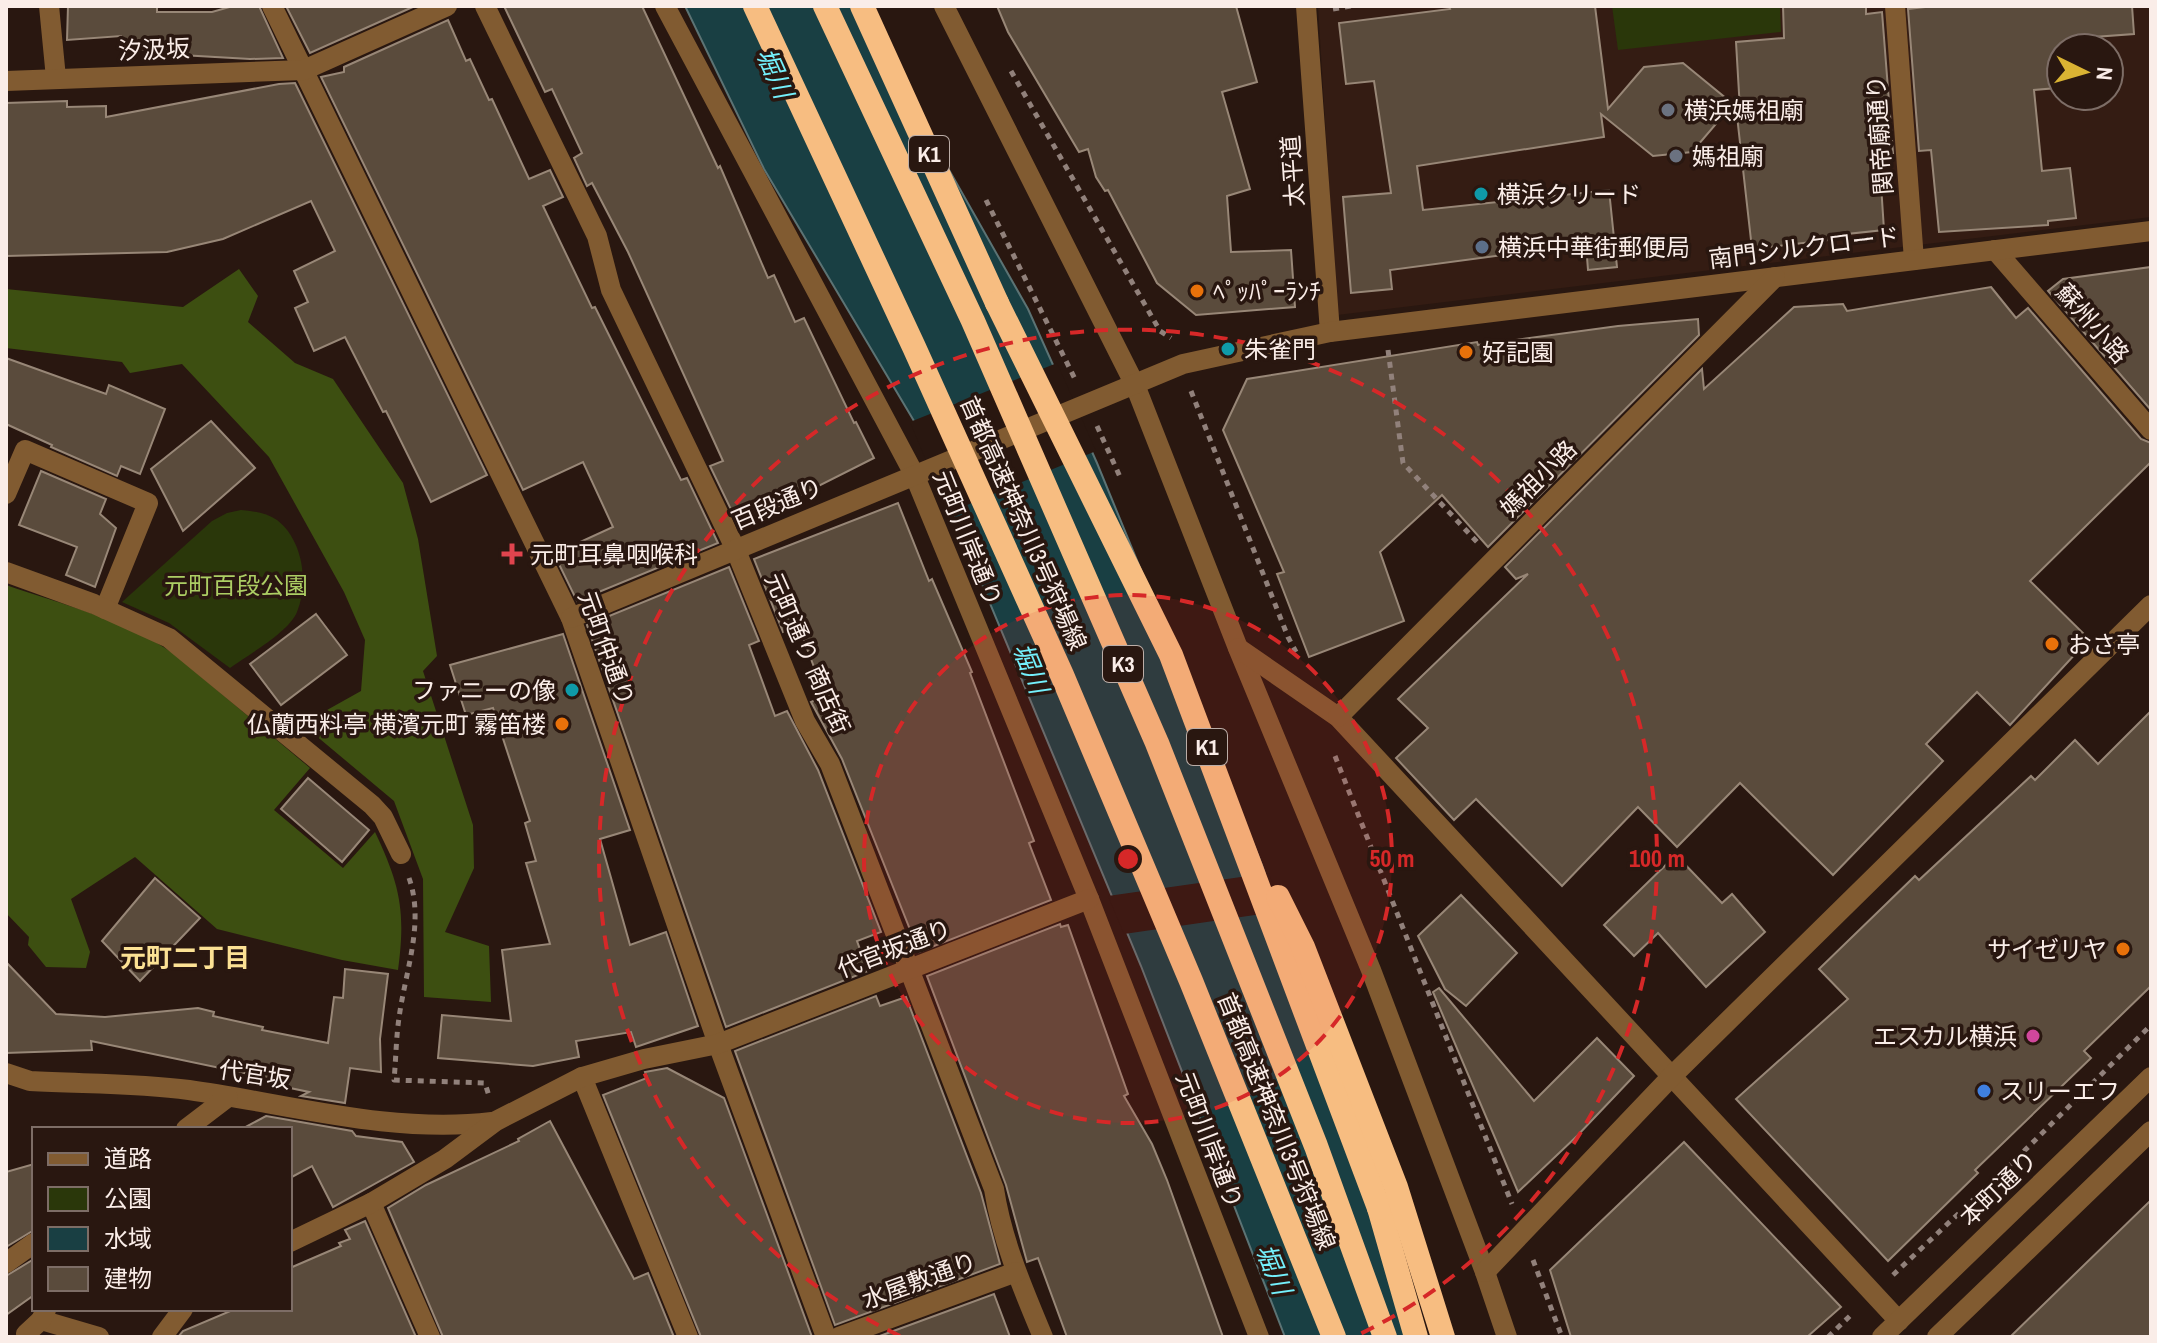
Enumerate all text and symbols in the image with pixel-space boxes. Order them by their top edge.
street label: 汐汲坂 [117,32,191,66]
north arrow [2045,32,2125,112]
water label: 堀川 [748,42,803,107]
text: N [2089,66,2120,82]
street label: 関帝廟通り [1859,74,1899,196]
place label: 横浜媽祖廟 [1684,94,1804,126]
marker: 横浜媽祖廟 [1659,101,1677,119]
street label: 太平道 [1274,134,1310,208]
road number: K1 [909,136,949,172]
place label: 媽祖廟 [1692,140,1764,172]
marker: 媽祖廟 [1667,147,1685,165]
place label: 横浜クリード [1497,178,1641,210]
marker: 横浜クリード [1472,185,1490,203]
street label: 南門シルクロード [1707,219,1901,275]
place label: 横浜中華街郵便局 [1498,231,1690,263]
marker: 横浜中華街郵便局 [1473,238,1491,256]
place label: ﾍﾟｯﾊﾟｰﾗﾝﾁ [1213,275,1321,307]
street label: 蘇州小路 [2049,276,2137,370]
marker: ﾍﾟｯﾊﾟｰﾗﾝﾁ [1188,282,1206,300]
place label: 朱雀門 [1244,333,1316,365]
place label: 好記園 [1482,336,1554,368]
marker: 朱雀門 [1219,340,1237,358]
marker: 好記園 [1457,343,1475,361]
street label: 首都高速神奈川3号狩場線 [953,391,1095,655]
street label: 媽祖小路 [1493,433,1583,523]
street label: 元町川岸通り [926,465,1010,611]
street label: 百段通り [727,470,827,536]
place label: 元町耳鼻咽喉科 [530,538,698,570]
marker: 元町耳鼻咽喉科 [501,543,523,565]
street label: 元町通り 商店街 [758,567,858,739]
park label: 元町百段公園 [164,569,308,601]
street label: 元町仲通り [571,586,643,710]
place label: おさ亭 [2068,628,2140,660]
marker: おさ亭 [2043,635,2061,653]
water label: 堀川 [1005,637,1058,701]
road number: K3 [1103,646,1143,682]
place label: ファニーの像 [412,674,556,706]
marker: ファニーの像 [563,681,581,699]
place label: 仏蘭西料亭 横濱元町 霧笛楼 [247,708,546,740]
marker: 仏蘭西料亭 横濱元町 霧笛楼 [553,715,571,733]
road number: K1 [1187,729,1227,765]
text: 50 m [1370,842,1414,874]
text: 100 m [1629,842,1685,874]
centre of rings [1114,845,1142,873]
street label: 代官坂通り [832,912,956,984]
place label: サイゼリヤ [1987,933,2107,965]
district label: 元町二丁目 [120,940,250,975]
marker: サイゼリヤ [2114,940,2132,958]
street label: 首都高速神奈川3号狩場線 [1211,988,1343,1254]
place label: エスカル横浜 [1873,1020,2017,1052]
marker: エスカル横浜 [2024,1027,2042,1045]
street label: 代官坂 [217,1053,293,1095]
street label: 元町川岸通り [1169,1067,1251,1213]
place label: スリーエフ [2000,1075,2120,1107]
marker: スリーエフ [1975,1082,1993,1100]
legend [32,1127,292,1311]
text: 道路 [104,1142,152,1174]
street label: 本町通り [1952,1143,2044,1233]
text: 公園 [104,1182,152,1214]
text: 水域 [104,1222,152,1254]
water label: 堀川 [1248,1238,1301,1302]
street label: 水屋敷通り [857,1244,981,1316]
text: 建物 [104,1262,152,1294]

